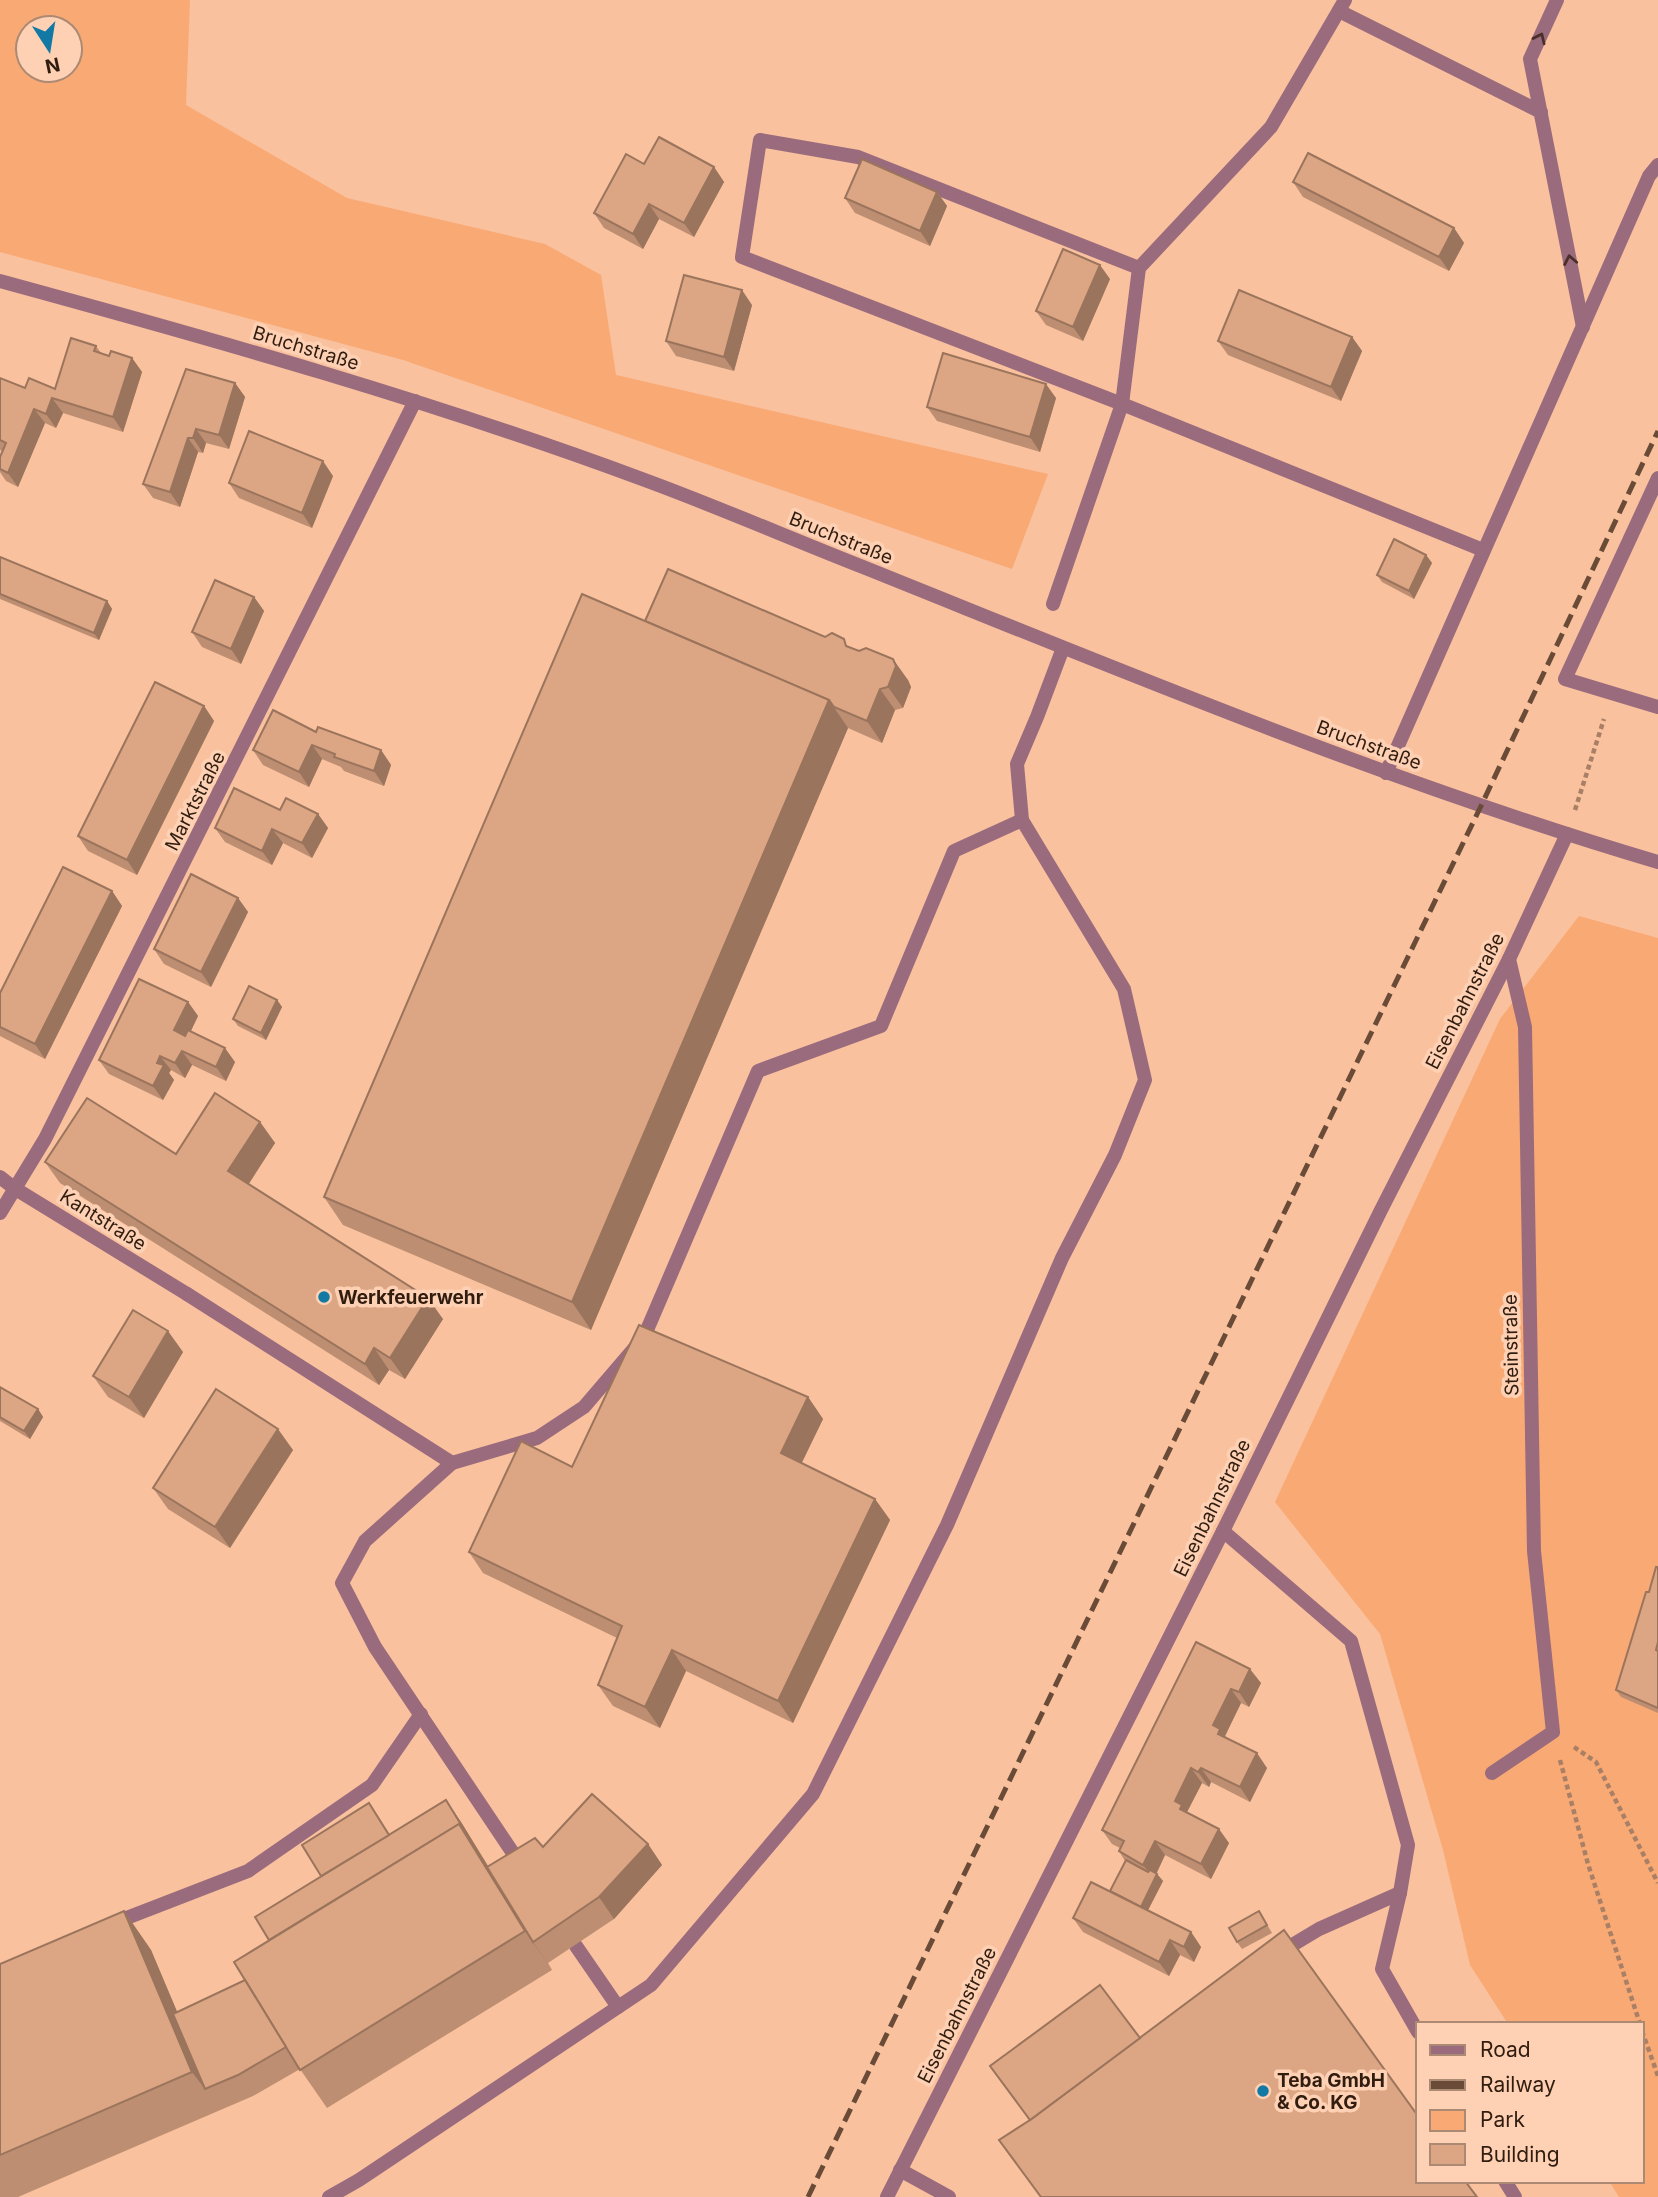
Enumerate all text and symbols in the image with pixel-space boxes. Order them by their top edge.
north arrow [14,14,84,84]
one-way arrow [1531,33,1545,46]
text: N [43,52,62,78]
one-way arrow [1563,254,1578,266]
street label: Bruchstraße [250,321,362,375]
street label: Bruchstraße [786,507,896,569]
street label: Bruchstraße [1313,715,1425,775]
street label: Marktstraße [160,747,230,855]
street label: Eisenbahnstraße [1421,929,1509,1073]
street label: Kantstraße [56,1184,150,1256]
place label: Werkfeuerwehr [338,1286,484,1309]
marker: Werkfeuerwehr [316,1289,332,1305]
street label: Steinstraße [1499,1294,1523,1396]
street label: Eisenbahnstraße [1169,1435,1255,1581]
street label: Eisenbahnstraße [913,1943,1001,2087]
legend [1416,2022,1644,2183]
text: Road [1480,2037,1531,2062]
place label: Teba GmbH & Co. KG [1277,2069,1385,2114]
text: Railway [1480,2072,1556,2097]
marker: Teba GmbH & Co. KG [1255,2083,1271,2099]
text: Park [1480,2107,1525,2132]
text: Building [1480,2142,1560,2167]

